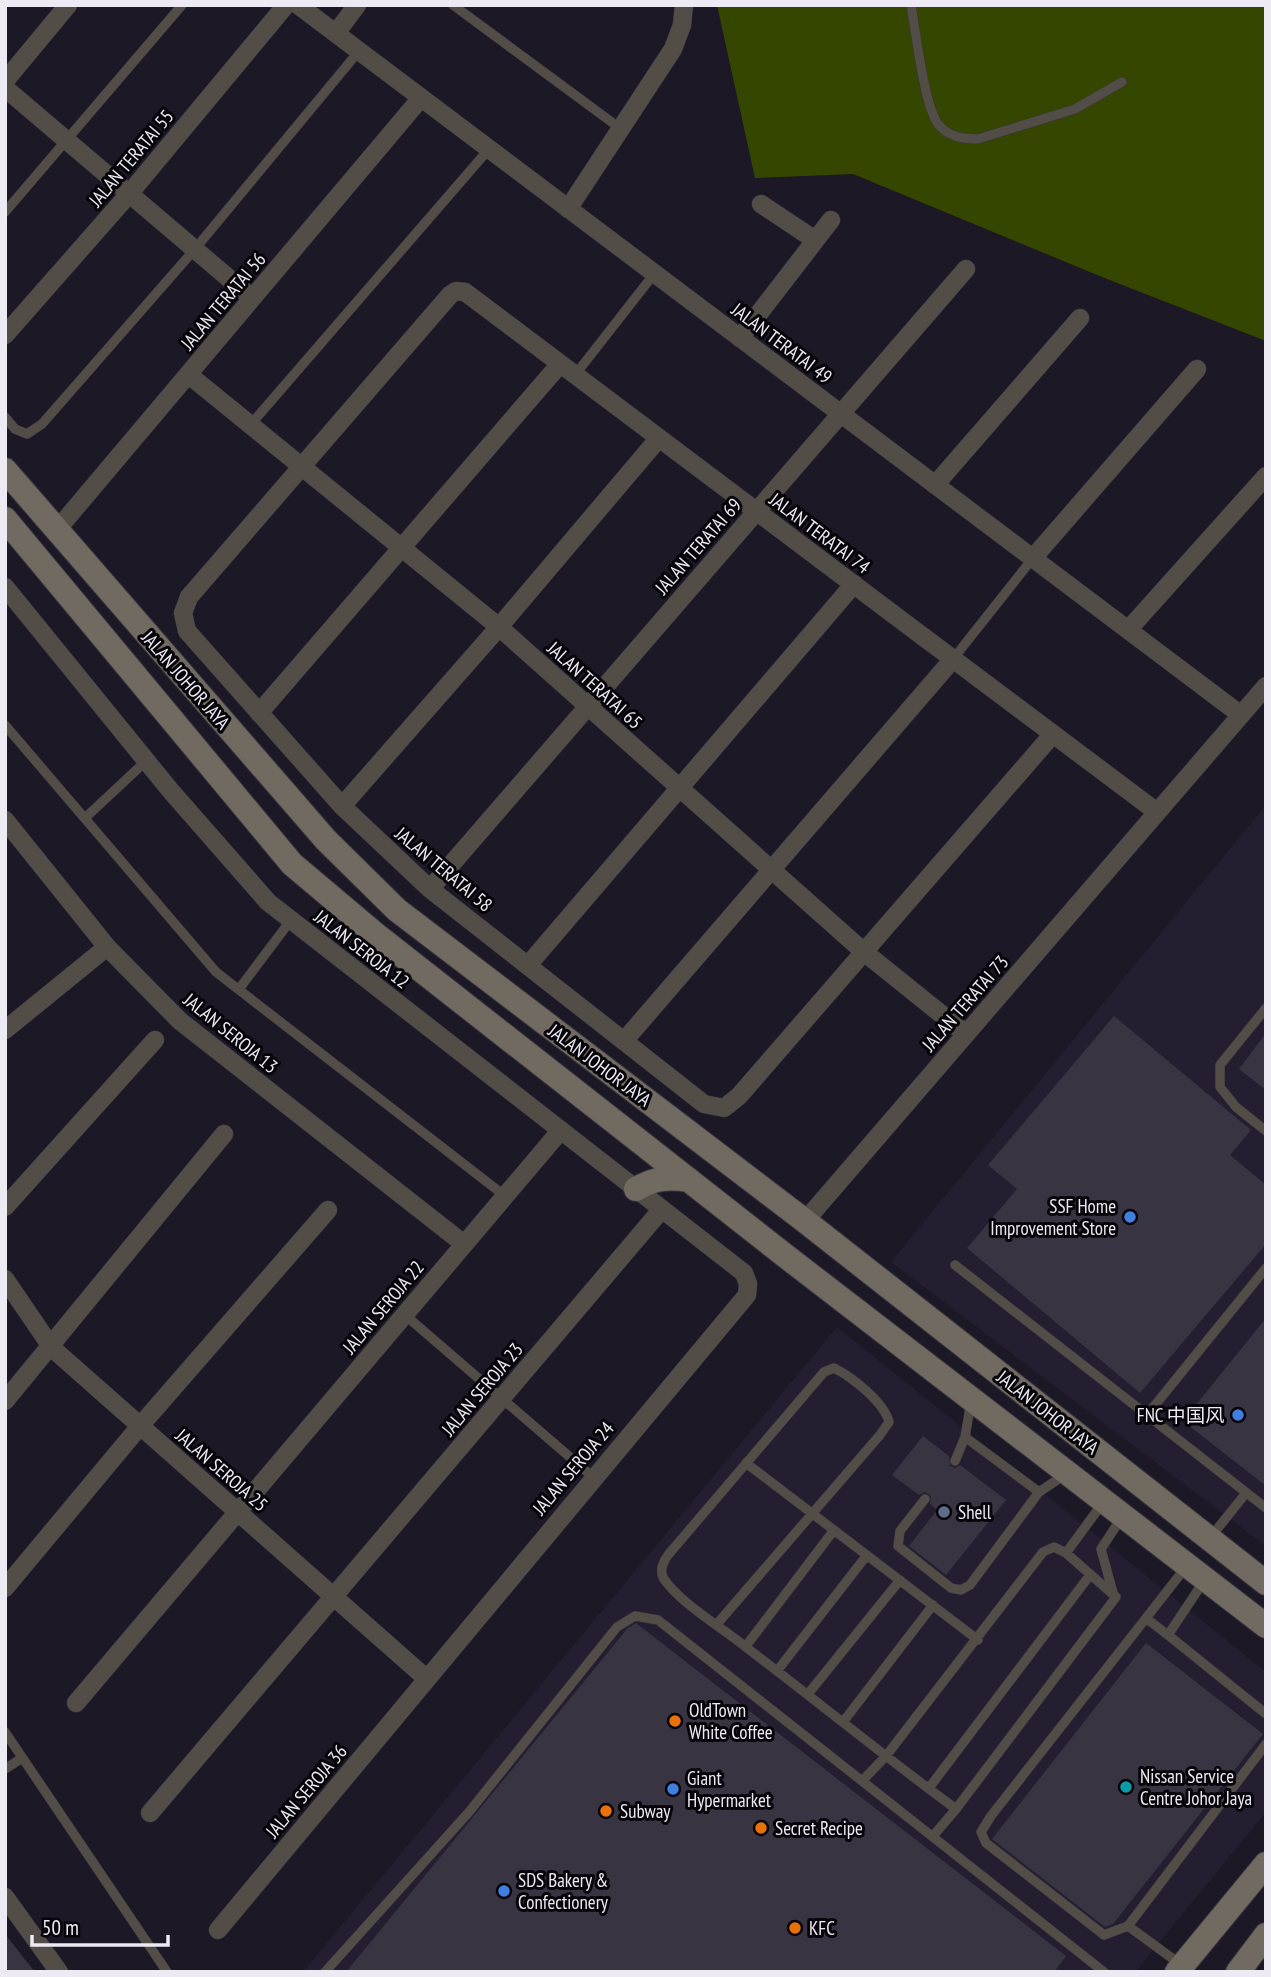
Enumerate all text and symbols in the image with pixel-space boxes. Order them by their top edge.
street label: JALAN TERATAI 55 [83,104,179,212]
street label: JALAN TERATAI 56 [175,247,271,355]
street label: JALAN TERATAI 49 [726,297,837,389]
street label: JALAN TERATAI 74 [764,487,875,579]
street label: JALAN TERATAI 69 [649,493,746,600]
street label: JALAN JOHOR JAYA [136,625,235,734]
street label: JALAN TERATAI 65 [542,635,647,734]
street label: JALAN TERATAI 58 [390,821,498,917]
street label: JALAN SEROJA 12 [309,904,414,994]
street label: JALAN TERATAI 73 [916,950,1013,1057]
street label: JALAN SEROJA 13 [178,987,283,1078]
street label: JALAN JOHOR JAYA [543,1018,656,1111]
place label: SSF Home Improvement Store [990,1194,1116,1240]
marker: SSF Home Improvement Store [1122,1209,1138,1225]
street label: JALAN SEROJA 22 [337,1256,429,1359]
street label: JALAN SEROJA 23 [436,1338,528,1441]
street label: JALAN JOHOR JAYA [992,1364,1104,1459]
place label: FNC 中国风 [1137,1403,1224,1427]
marker: FNC 中国风 [1230,1407,1246,1423]
street label: JALAN SEROJA 24 [527,1416,619,1520]
street label: JALAN SEROJA 25 [170,1423,273,1516]
place label: Shell [958,1500,992,1524]
marker: Shell [936,1504,952,1520]
place label: OldTown White Coffee [689,1698,773,1744]
marker: OldTown White Coffee [667,1713,683,1729]
street label: JALAN SEROJA 36 [260,1740,352,1843]
place label: Nissan Service Centre Johor Jaya [1140,1764,1252,1810]
place label: Giant Hypermarket [687,1766,772,1812]
marker: Nissan Service Centre Johor Jaya [1118,1779,1134,1795]
marker: Giant Hypermarket [665,1781,681,1797]
place label: Subway [620,1799,671,1823]
marker: Subway [598,1803,614,1819]
place label: Secret Recipe [775,1816,863,1840]
marker: Secret Recipe [753,1820,769,1836]
place label: SDS Bakery & Confectionery [518,1868,609,1914]
marker: SDS Bakery & Confectionery [496,1883,512,1899]
scale bar [32,1904,168,1948]
text: 50 m [42,1914,79,1941]
place label: KFC [809,1916,835,1940]
marker: KFC [787,1920,803,1936]

